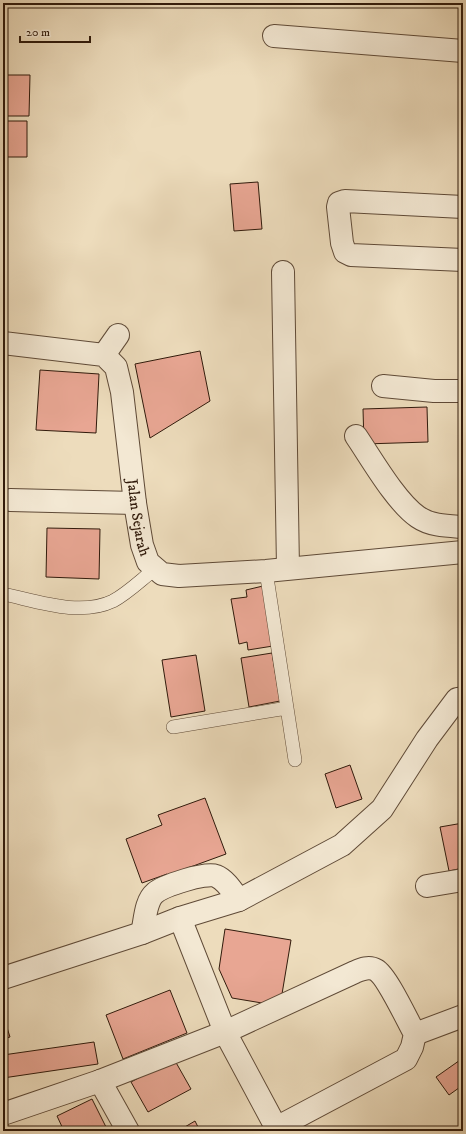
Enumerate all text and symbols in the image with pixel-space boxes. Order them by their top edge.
scale bar [20,18,90,44]
text: 20 m [26,25,50,40]
street label: Jalan Sejarah [122,476,154,559]

